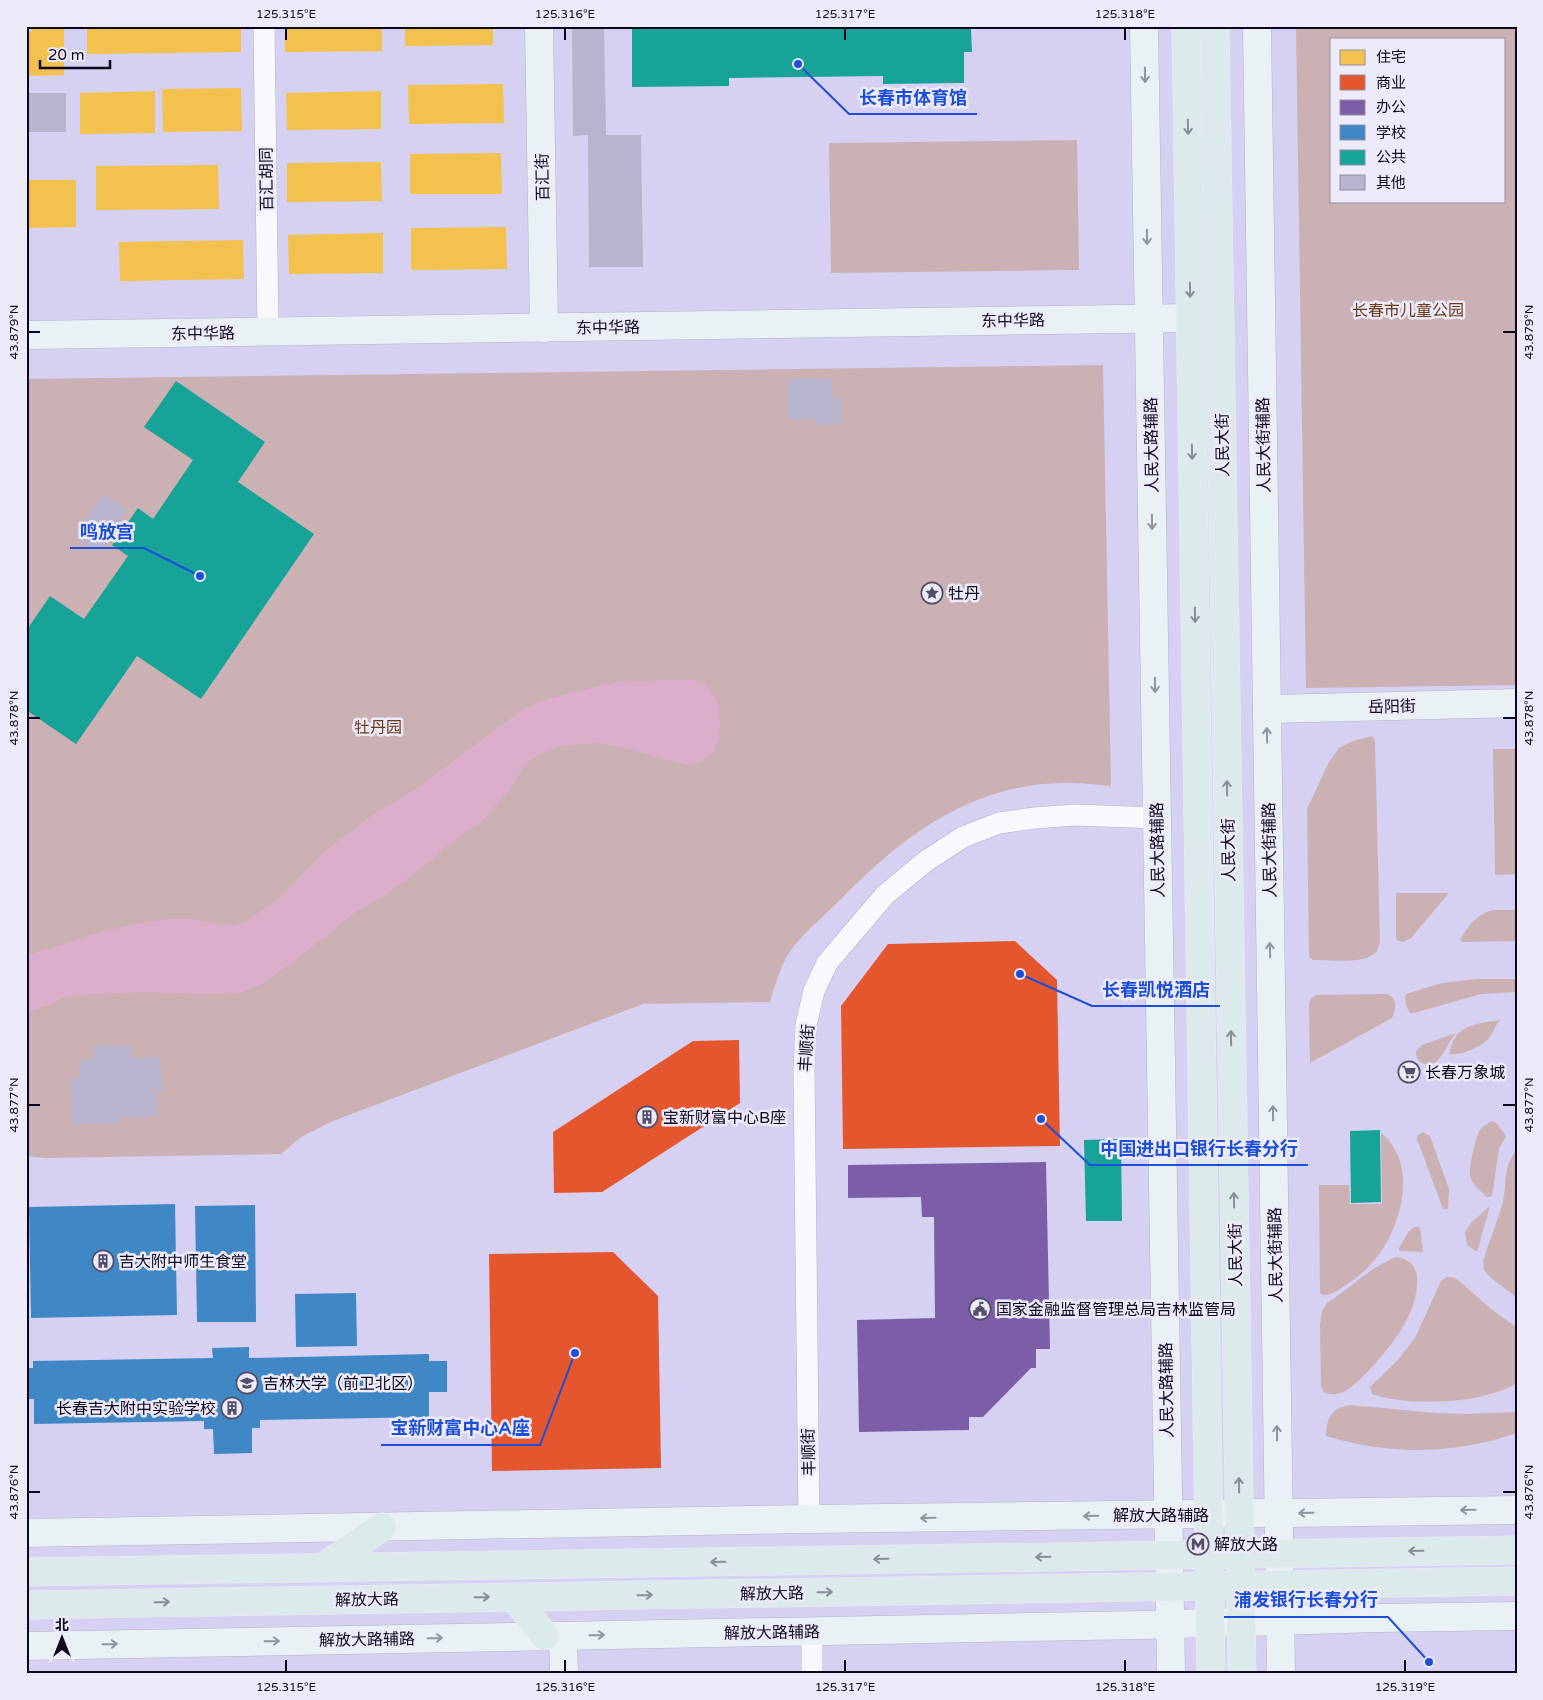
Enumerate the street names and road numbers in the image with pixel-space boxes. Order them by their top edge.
street label: 百汇胡同 [256,147,278,211]
street label: 百汇街 [533,153,553,201]
street label: 东中华路 [981,310,1045,332]
street label: 东中华路 [576,317,640,339]
street label: 东中华路 [171,323,235,345]
street label: 人民大路辅路 [1141,397,1163,493]
street label: 人民大街辅路 [1253,397,1275,493]
street label: 人民大街 [1212,413,1234,477]
street label: 岳阳街 [1368,697,1416,717]
street label: 人民大路辅路 [1147,802,1169,898]
street label: 人民大街辅路 [1259,802,1281,898]
street label: 人民大街 [1218,818,1240,882]
street label: 丰顺街 [795,1023,819,1073]
street label: 人民大街辅路 [1265,1207,1287,1303]
street label: 人民大街 [1225,1223,1247,1287]
street label: 人民大路辅路 [1156,1342,1178,1438]
street label: 丰顺街 [799,1428,819,1476]
street label: 解放大路辅路 [1113,1506,1209,1526]
street label: 解放大路 [740,1583,804,1605]
street label: 解放大路 [335,1589,399,1611]
street label: 解放大路辅路 [724,1622,820,1644]
street label: 解放大路辅路 [319,1629,415,1651]

